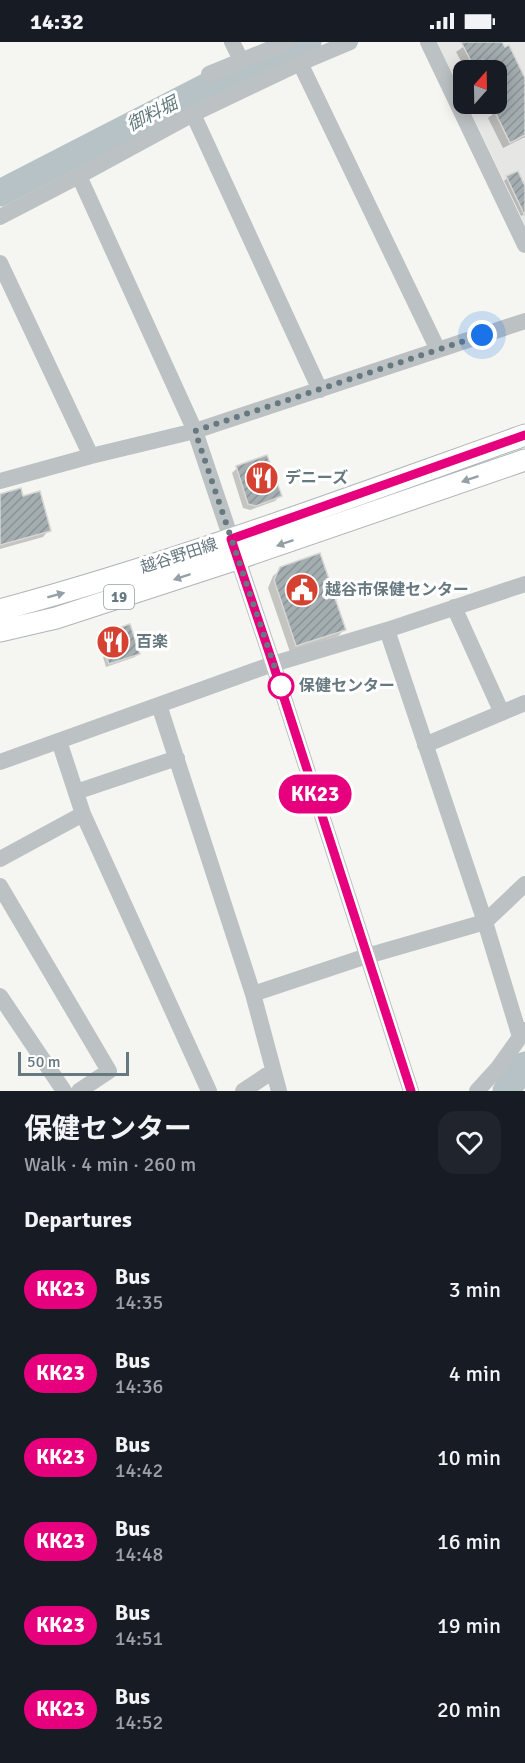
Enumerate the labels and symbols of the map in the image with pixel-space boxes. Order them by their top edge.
north arrow [453,60,507,114]
water label: 御料堀 [123,91,184,136]
your location [467,320,497,350]
restaurant icon: デニーズ [244,460,280,496]
place label: デニーズ [285,468,348,488]
one-way arrow [461,474,479,484]
street label: 越谷野田線 [138,534,220,578]
one-way arrow [276,538,294,548]
public building icon: 越谷市保健センター [284,572,320,608]
one-way arrow [173,573,191,582]
place label: 越谷市保健センター [325,580,469,600]
road number: 19 [104,585,134,609]
one-way arrow [48,590,66,599]
restaurant icon: 百楽 [95,624,131,660]
place label: 百楽 [136,632,168,652]
marker: 保健センター [268,673,294,699]
place label: 保健センター [299,676,395,696]
line badge: KK23 [273,774,357,813]
scale bar [18,1049,129,1076]

